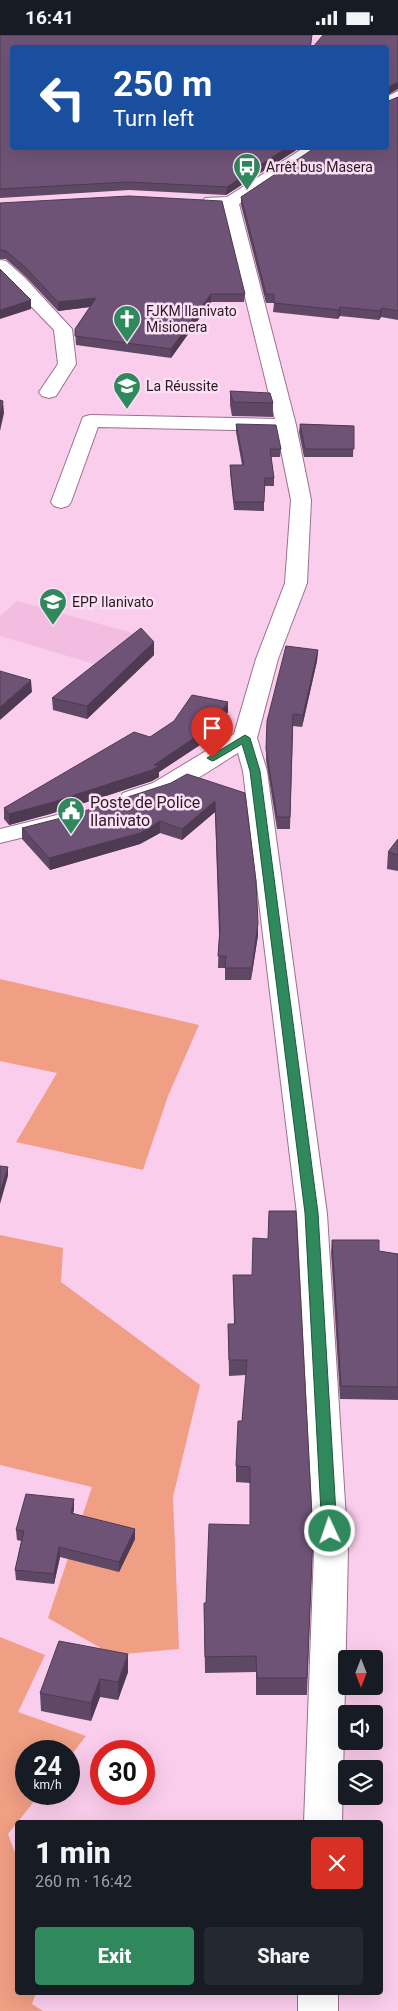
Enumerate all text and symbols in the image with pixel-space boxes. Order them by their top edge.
text: 16:41 [25,6,74,29]
text: 250 m [113,64,212,105]
icon: left [30,65,95,130]
text: Turn left [113,106,194,131]
bus stop icon: Arrêt bus Masera [232,152,262,191]
place label: Arrêt bus Masera [266,159,373,175]
place label: FJKM Ilanivato Misionera [146,303,237,335]
church icon: FJKM Ilanivato Misionera [112,304,142,343]
school or university icon: La Réussite [112,371,142,410]
place label: La Réussite [146,378,218,394]
school or university icon: EPP Ilanivato [38,587,68,626]
place label: EPP Ilanivato [72,594,154,610]
pin [191,707,233,758]
icon: arrive [198,714,226,742]
place label: Poste de Police Ilanivato [90,793,200,830]
public building icon: Poste de Police Ilanivato [56,796,86,835]
position arrow [303,1504,355,1556]
north arrow [338,1650,382,1695]
map controls [338,1650,383,1805]
button: sound [338,1705,383,1750]
speed limit sign: 30 [90,1740,155,1805]
text: 24 [33,1752,62,1781]
button: layers [338,1760,383,1805]
text: km/h [33,1778,62,1792]
text: 1 min [35,1835,111,1870]
button: close [311,1837,363,1889]
text: 260 m · 16:42 [35,1872,132,1891]
button: Exit [35,1927,194,1985]
button: Share [204,1927,363,1985]

